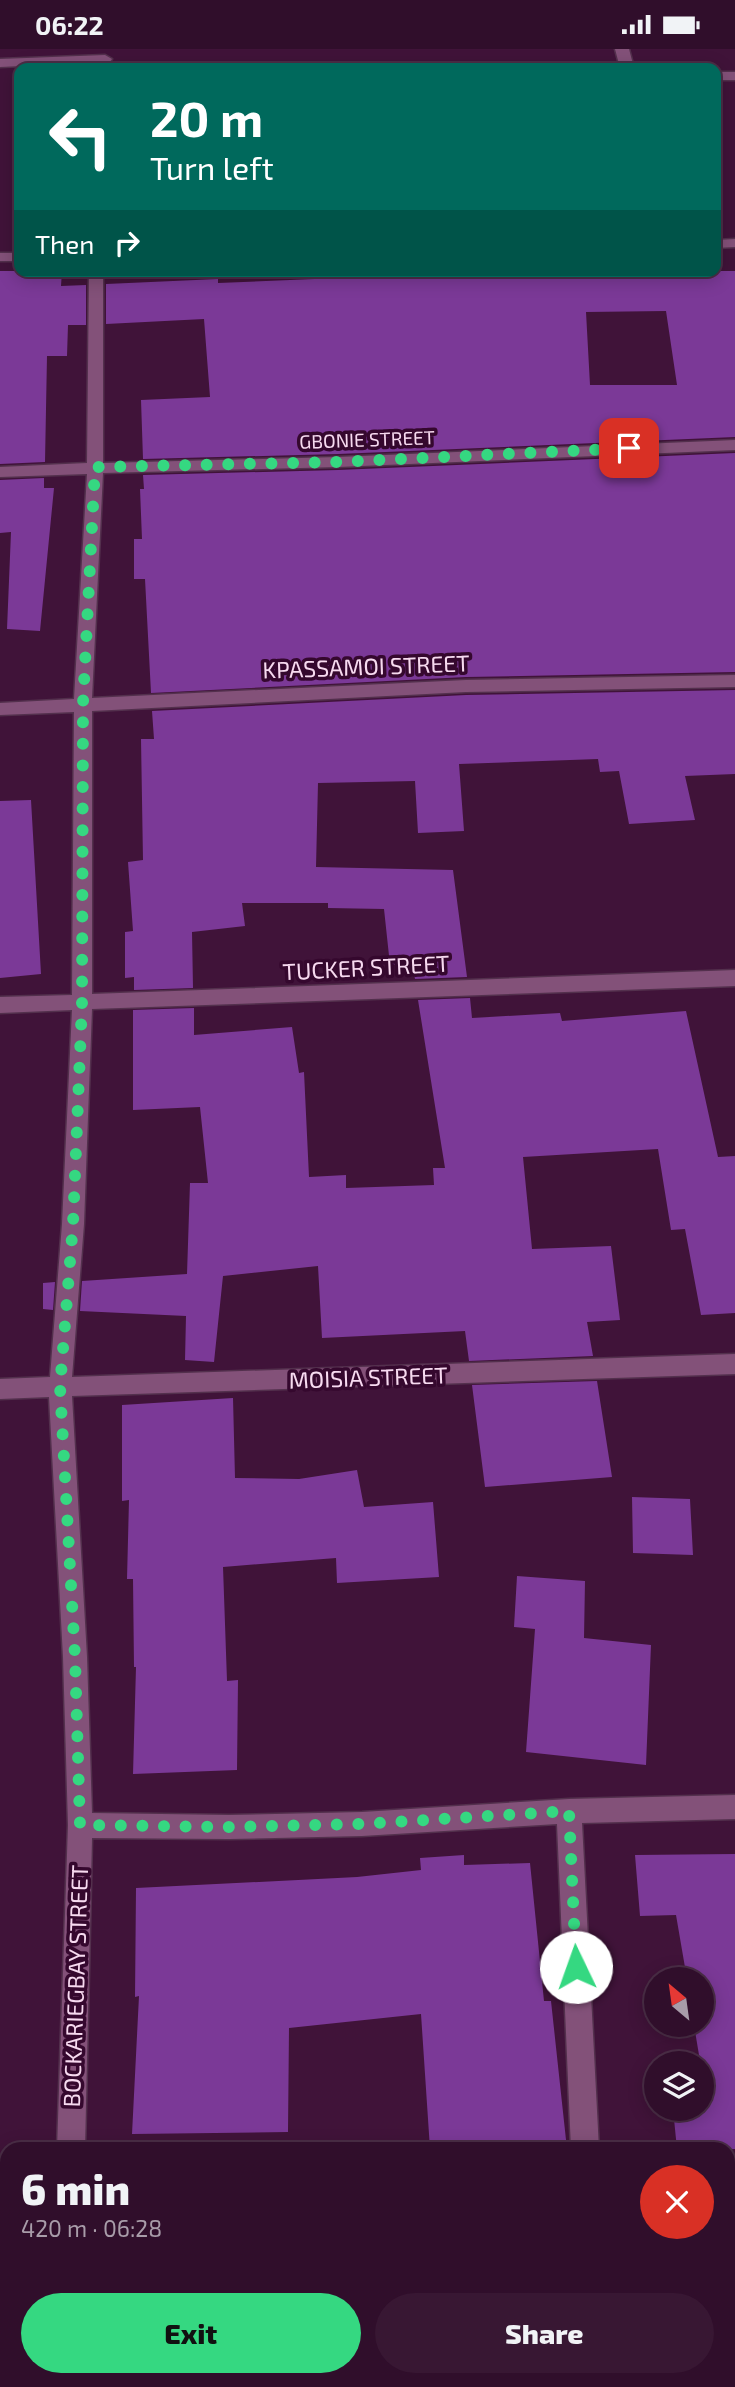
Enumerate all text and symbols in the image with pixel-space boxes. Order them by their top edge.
text: 06:22 [35,9,104,40]
text: 20 m [150,88,263,147]
icon: left [35,91,126,182]
text: Turn left [150,148,274,186]
icon: right [108,224,146,262]
text: Then [35,228,94,259]
pin [599,418,659,478]
street label: GBONIE STREET [299,425,435,453]
icon: arrive [610,429,648,467]
street label: KPASSAMOI STREET [262,648,470,684]
street label: TUCKER STREET [282,949,450,985]
street label: MOISIA STREET [288,1360,448,1394]
street label: BOCKARIEGBAY STREET [57,1864,93,2108]
position arrow [539,1930,613,2004]
north arrow [644,1967,714,2037]
map controls [644,1967,714,2121]
button: layers [644,2051,714,2121]
text: 6 min [21,2163,130,2213]
button: close [640,2165,714,2239]
text: 420 m · 06:28 [21,2214,162,2242]
button: Exit [21,2293,361,2373]
button: Share [375,2293,714,2373]

